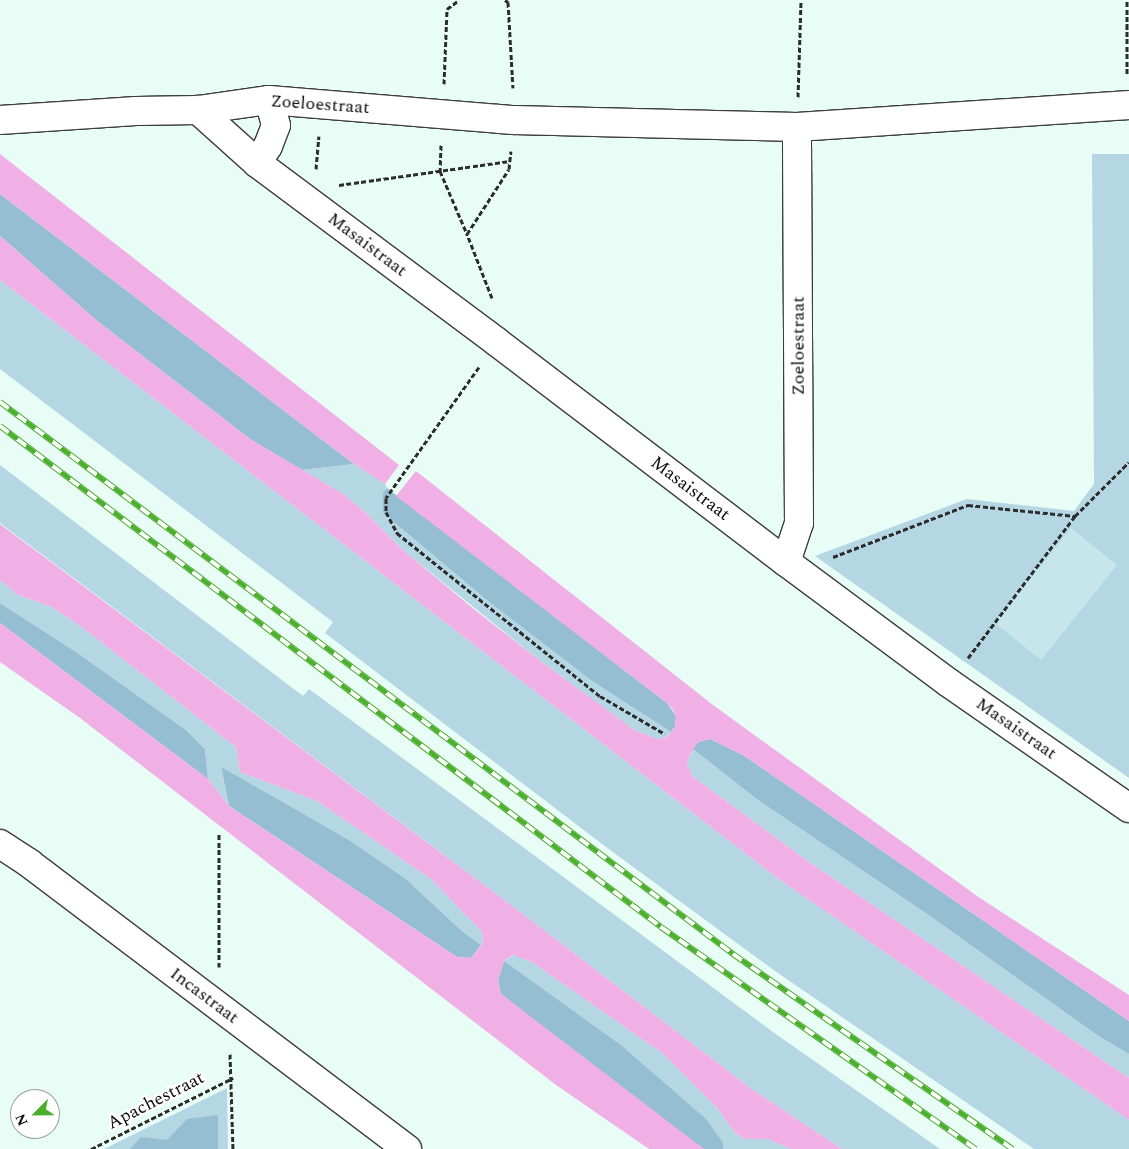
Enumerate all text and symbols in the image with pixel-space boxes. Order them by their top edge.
street label: Zoeloestraat [270,91,370,119]
street label: Masaistraat [323,208,411,282]
street label: Zoeloestraat [788,296,810,396]
street label: Masaistraat [646,452,734,526]
street label: Masaistraat [971,693,1061,765]
street label: Incastraat [165,963,243,1029]
street label: Apachestraat [104,1067,208,1135]
north arrow [10,1089,60,1139]
text: N [10,1110,34,1129]

